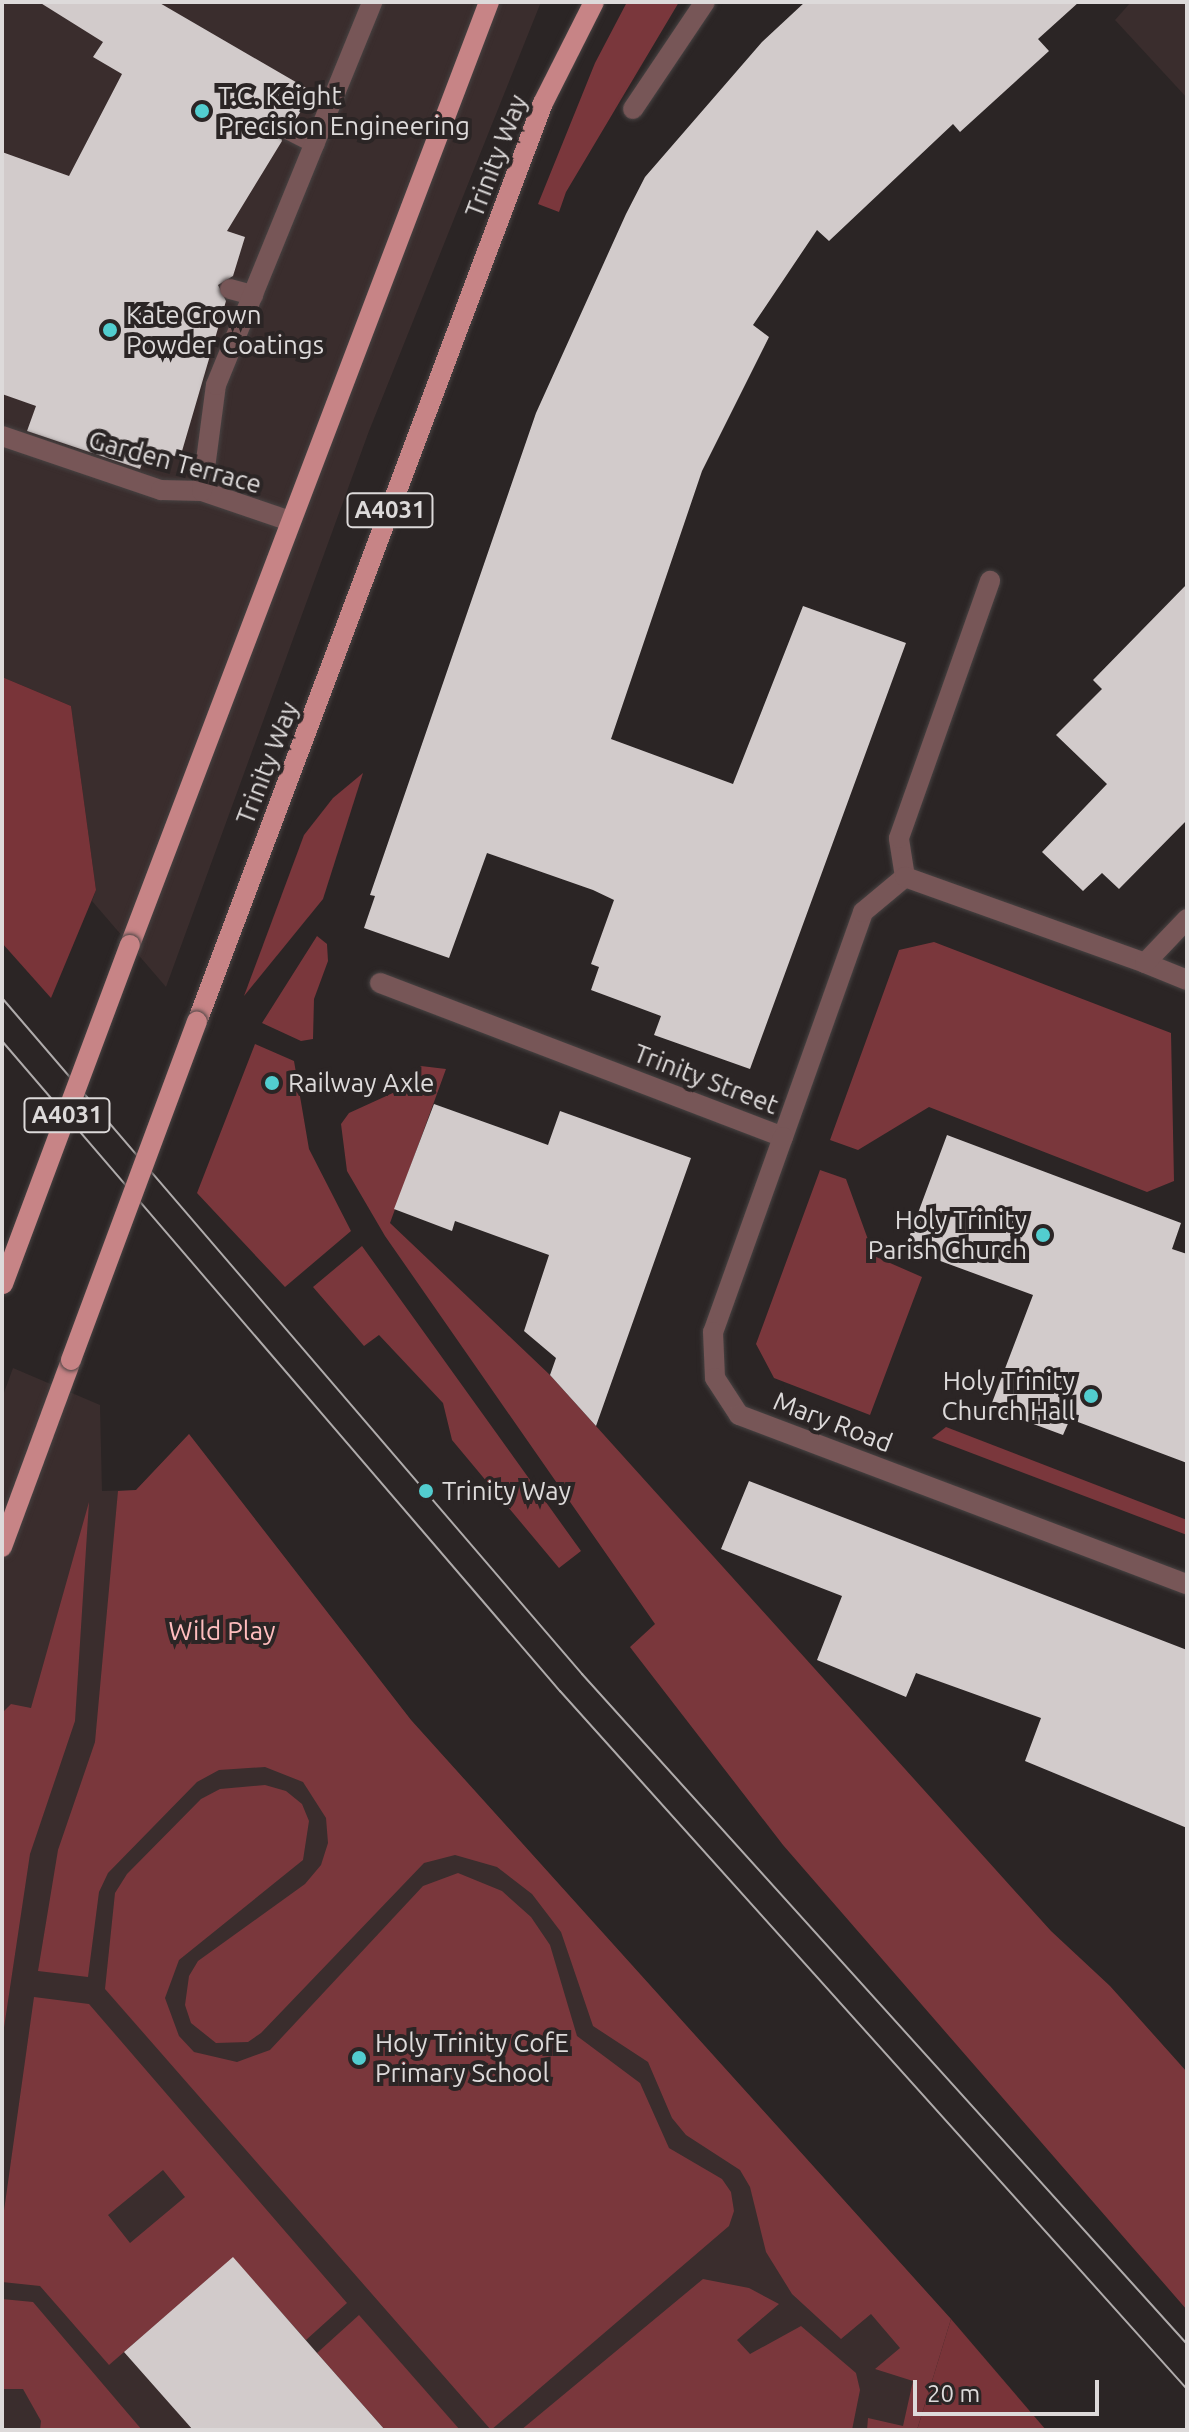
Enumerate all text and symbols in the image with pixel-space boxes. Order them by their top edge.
place label: T.C. Keight Precision Engineering [218,80,470,142]
street label: Trinity Way [458,90,534,222]
marker: T.C. Keight Precision Engineering [193,102,211,120]
place label: Kate Crown Powder Coatings [126,299,324,360]
marker: Kate Crown Powder Coatings [101,321,119,339]
street label: Garden Terrace [85,424,265,500]
road number: A4031 [346,490,434,530]
street label: Trinity Way [229,697,305,829]
street label: Trinity Street [629,1037,783,1121]
place label: Railway Axle [288,1067,434,1099]
marker: Railway Axle [263,1074,281,1092]
road number: A4031 [23,1095,111,1135]
place label: Holy Trinity Parish Church [868,1204,1027,1266]
marker: Holy Trinity Parish Church [1034,1226,1052,1244]
place label: Holy Trinity Church Hall [942,1365,1075,1426]
street label: Mary Road [769,1385,897,1459]
marker: Holy Trinity Church Hall [1082,1387,1100,1405]
place label: Trinity Way [442,1475,571,1507]
marker: Trinity Way [417,1482,435,1500]
park label: Wild Play [168,1615,276,1647]
place label: Holy Trinity CofE Primary School [375,2027,569,2088]
marker: Holy Trinity CofE Primary School [350,2049,368,2067]
scale bar [917,2364,1103,2414]
text: 20 m [927,2380,980,2407]

